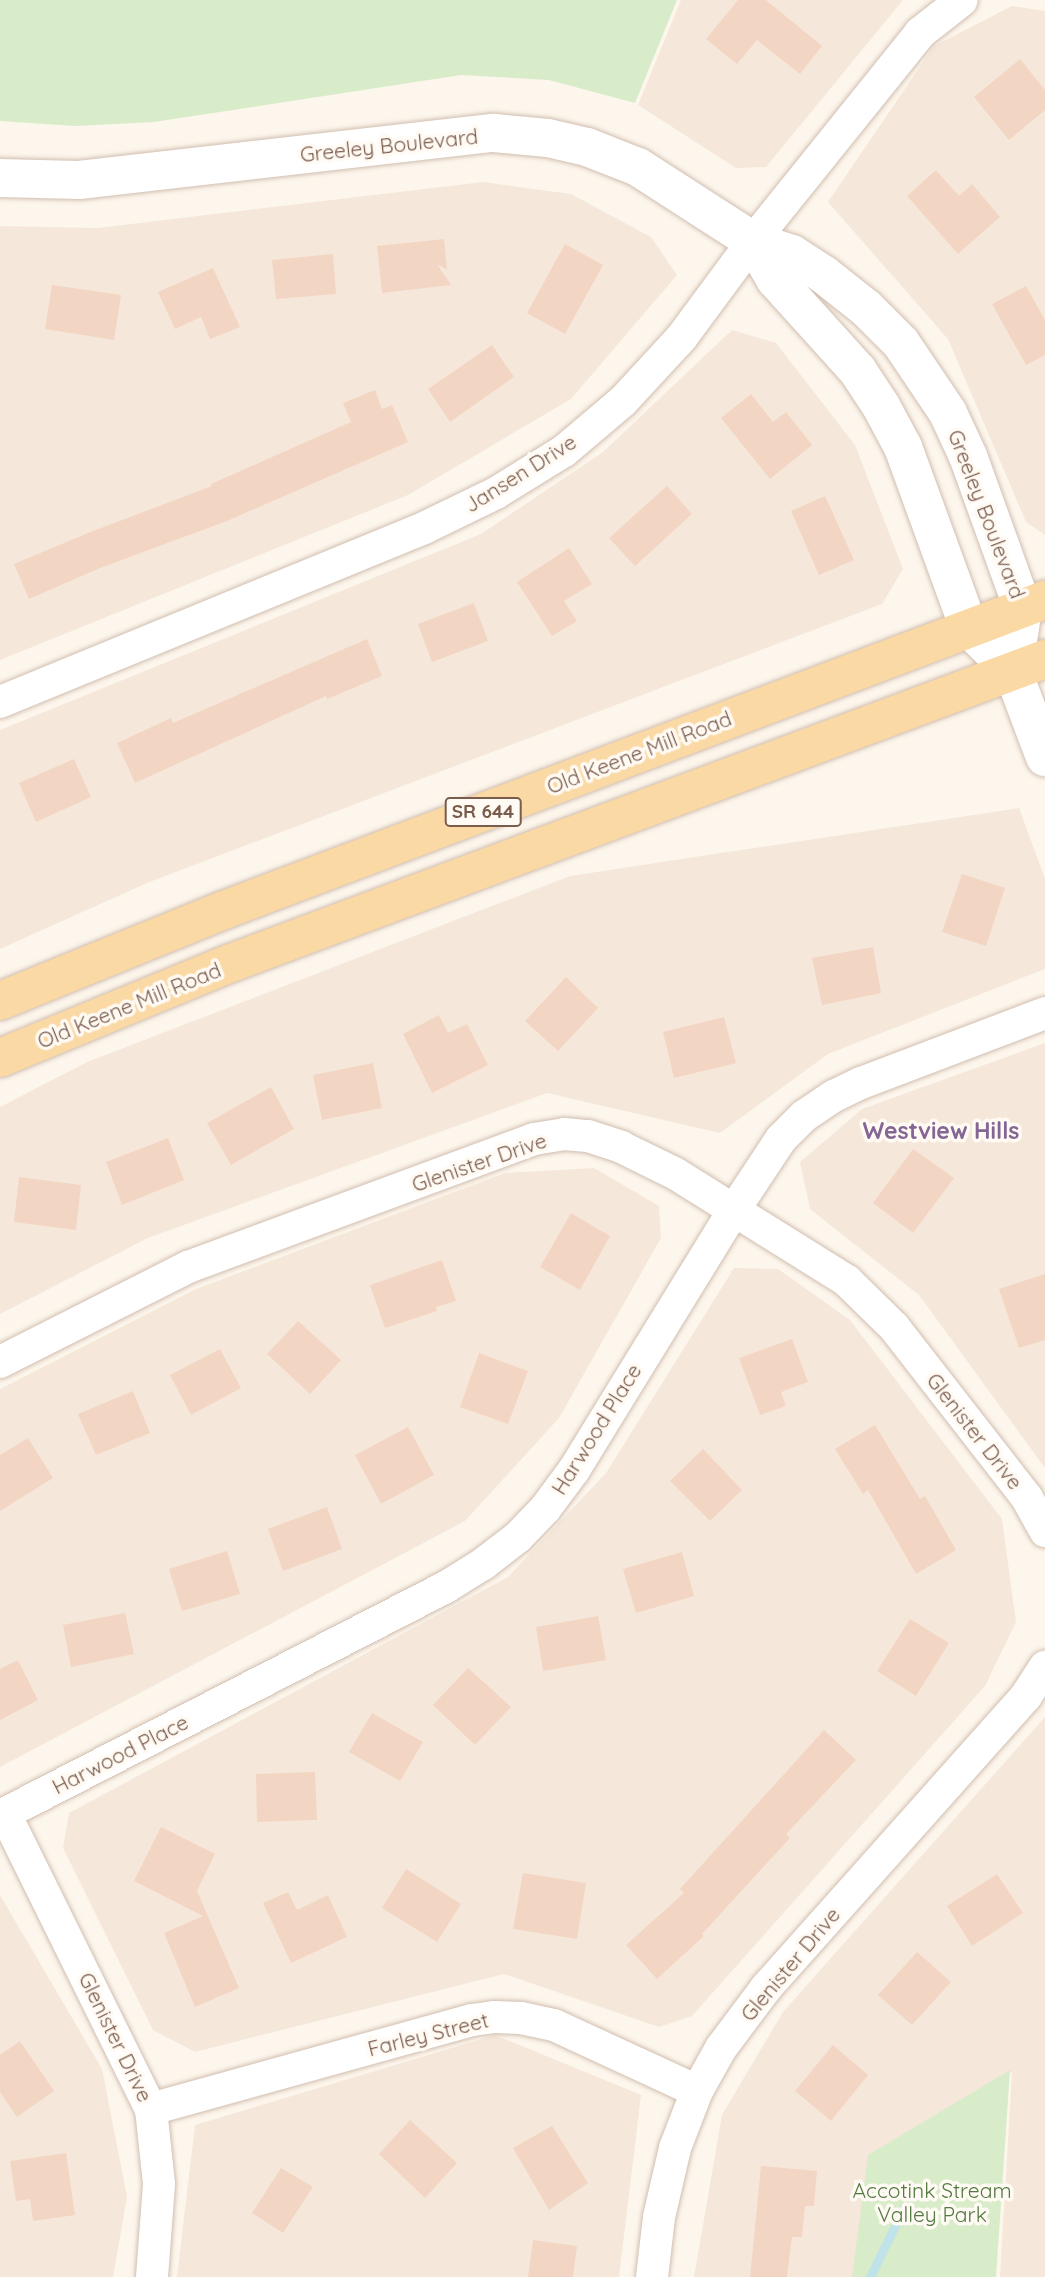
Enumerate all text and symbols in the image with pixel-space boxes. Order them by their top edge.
street label: Greeley Boulevard [299,123,479,167]
street label: Greeley Boulevard [943,426,1031,602]
street label: Jansen Drive [459,429,581,517]
street label: Old Keene Mill Road [543,705,735,799]
road number: SR 644 [444,796,522,828]
street label: Old Keene Mill Road [34,957,224,1053]
district label: Westview Hills [863,1117,1019,1145]
street label: Glenister Drive [408,1127,550,1197]
street label: Harwood Place [546,1359,646,1499]
street label: Glenister Drive [922,1368,1028,1494]
street label: Harwood Place [48,1709,192,1799]
street label: Glenister Drive [735,1902,845,2026]
street label: Glenister Drive [74,1968,158,2106]
street label: Farley Street [365,2007,491,2061]
park label: Accotink Stream Valley Park [852,2177,1012,2227]

